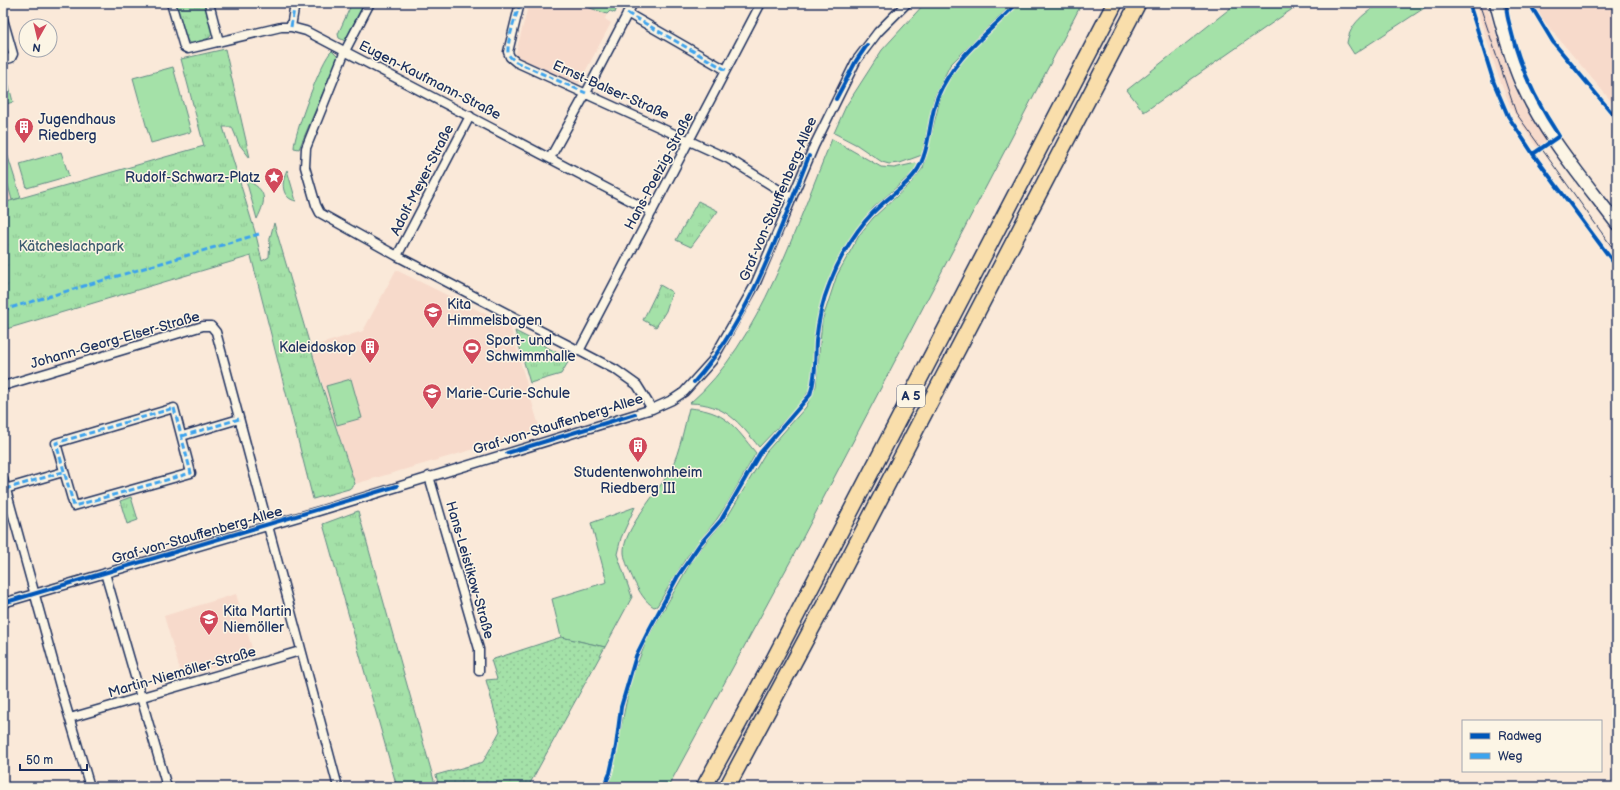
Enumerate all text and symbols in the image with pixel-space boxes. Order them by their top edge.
north arrow [18,18,58,58]
street label: Eugen-Kaufmann-Straße [356,37,504,123]
text: N [32,40,42,54]
street label: Ernst-Balser-Straße [550,57,672,123]
street label: Hans-Poelzig-Straße [621,109,697,233]
place label: Jugendhaus Riedberg [38,111,116,144]
street label: Graf-von-Stauffenberg-Allee [736,114,820,284]
building icon: Jugendhaus Riedberg [13,116,35,144]
street label: Adolf-Meyer-Straße [387,122,457,238]
place icon: Rudolf-Schwarz-Platz [263,166,285,194]
place label: Rudolf-Schwarz-Platz [125,169,260,186]
park label: Kätcheslachpark [18,238,124,255]
place label: Kita Himmelsbogen [447,296,542,329]
school or university icon: Kita Himmelsbogen [422,301,444,329]
street label: Johann-Georg-Elser-Straße [28,308,202,372]
place label: Sport- und Schwimmhalle [486,332,576,365]
building icon: Kaleidoskop [359,336,381,364]
sports icon: Sport- und Schwimmhalle [461,337,483,365]
place label: Kaleidoskop [279,339,356,356]
school or university icon: Marie-Curie-Schule [421,382,443,410]
place label: Marie-Curie-Schule [446,385,570,402]
road number: A 5 [897,385,925,407]
street label: Graf-von-Stauffenberg-Allee [471,390,645,458]
building icon: Studentenwohnheim Riedberg III [627,435,649,463]
place label: Studentenwohnheim Riedberg III [574,464,702,497]
street label: Hans-Leistikow-Straße [442,499,498,641]
street label: Graf-von-Stauffenberg-Allee [110,502,284,568]
place label: Kita Martin Niemöller [223,603,292,636]
school or university icon: Kita Martin Niemöller [198,608,220,636]
street label: Martin-Niemöller-Straße [106,643,258,701]
legend [1462,720,1602,772]
text: Radweg [1498,729,1542,744]
scale bar [20,746,87,772]
text: Weg [1498,749,1522,764]
text: 50 m [26,753,53,768]

